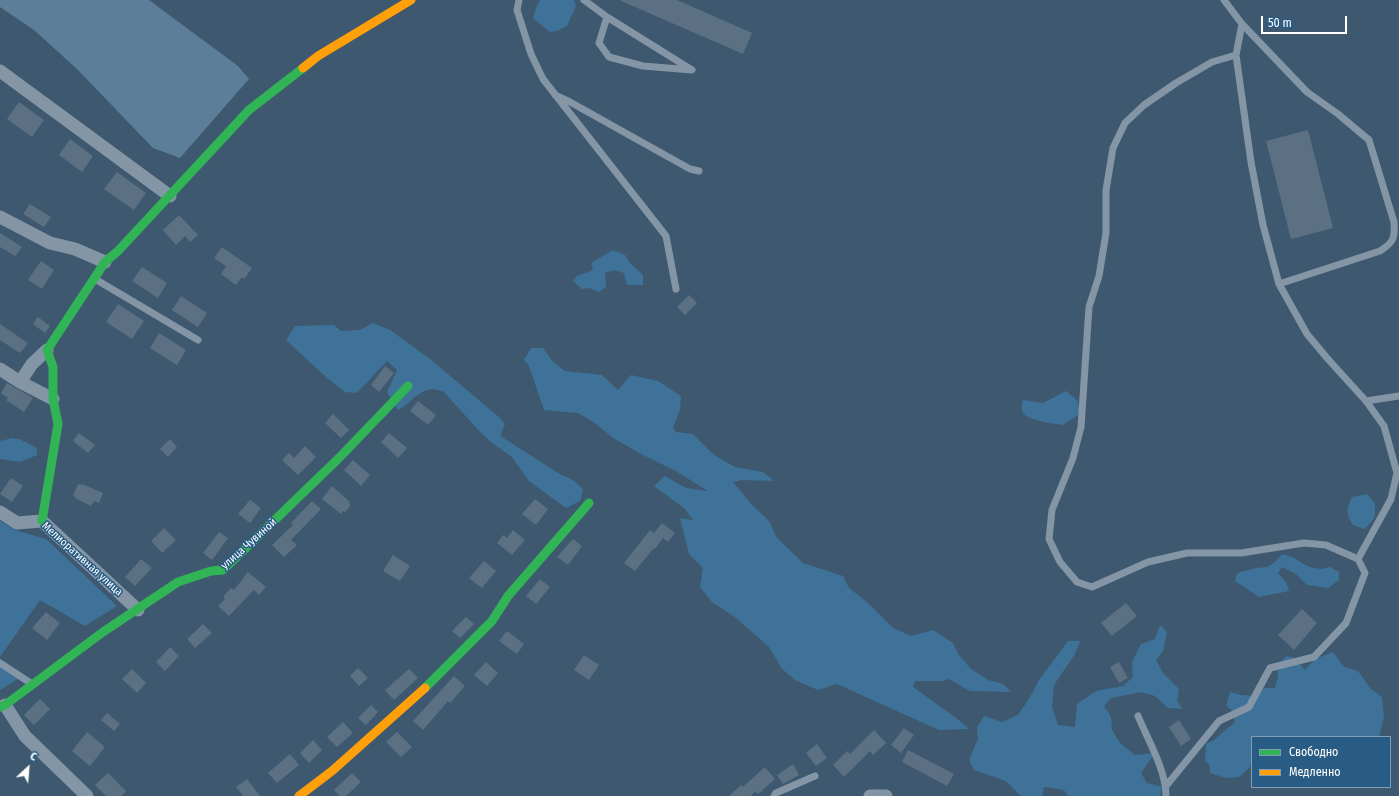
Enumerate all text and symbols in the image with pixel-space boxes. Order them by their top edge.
scale bar [1263,8,1349,34]
text: 50 m [1268,16,1292,30]
street label: улица Чувиной [219,516,279,572]
street label: Мелиоративная улица [39,519,125,599]
legend [1251,736,1391,788]
text: Свободно [1289,745,1338,759]
north arrow [8,748,48,788]
text: С [28,750,39,764]
text: Медленно [1289,765,1341,779]

